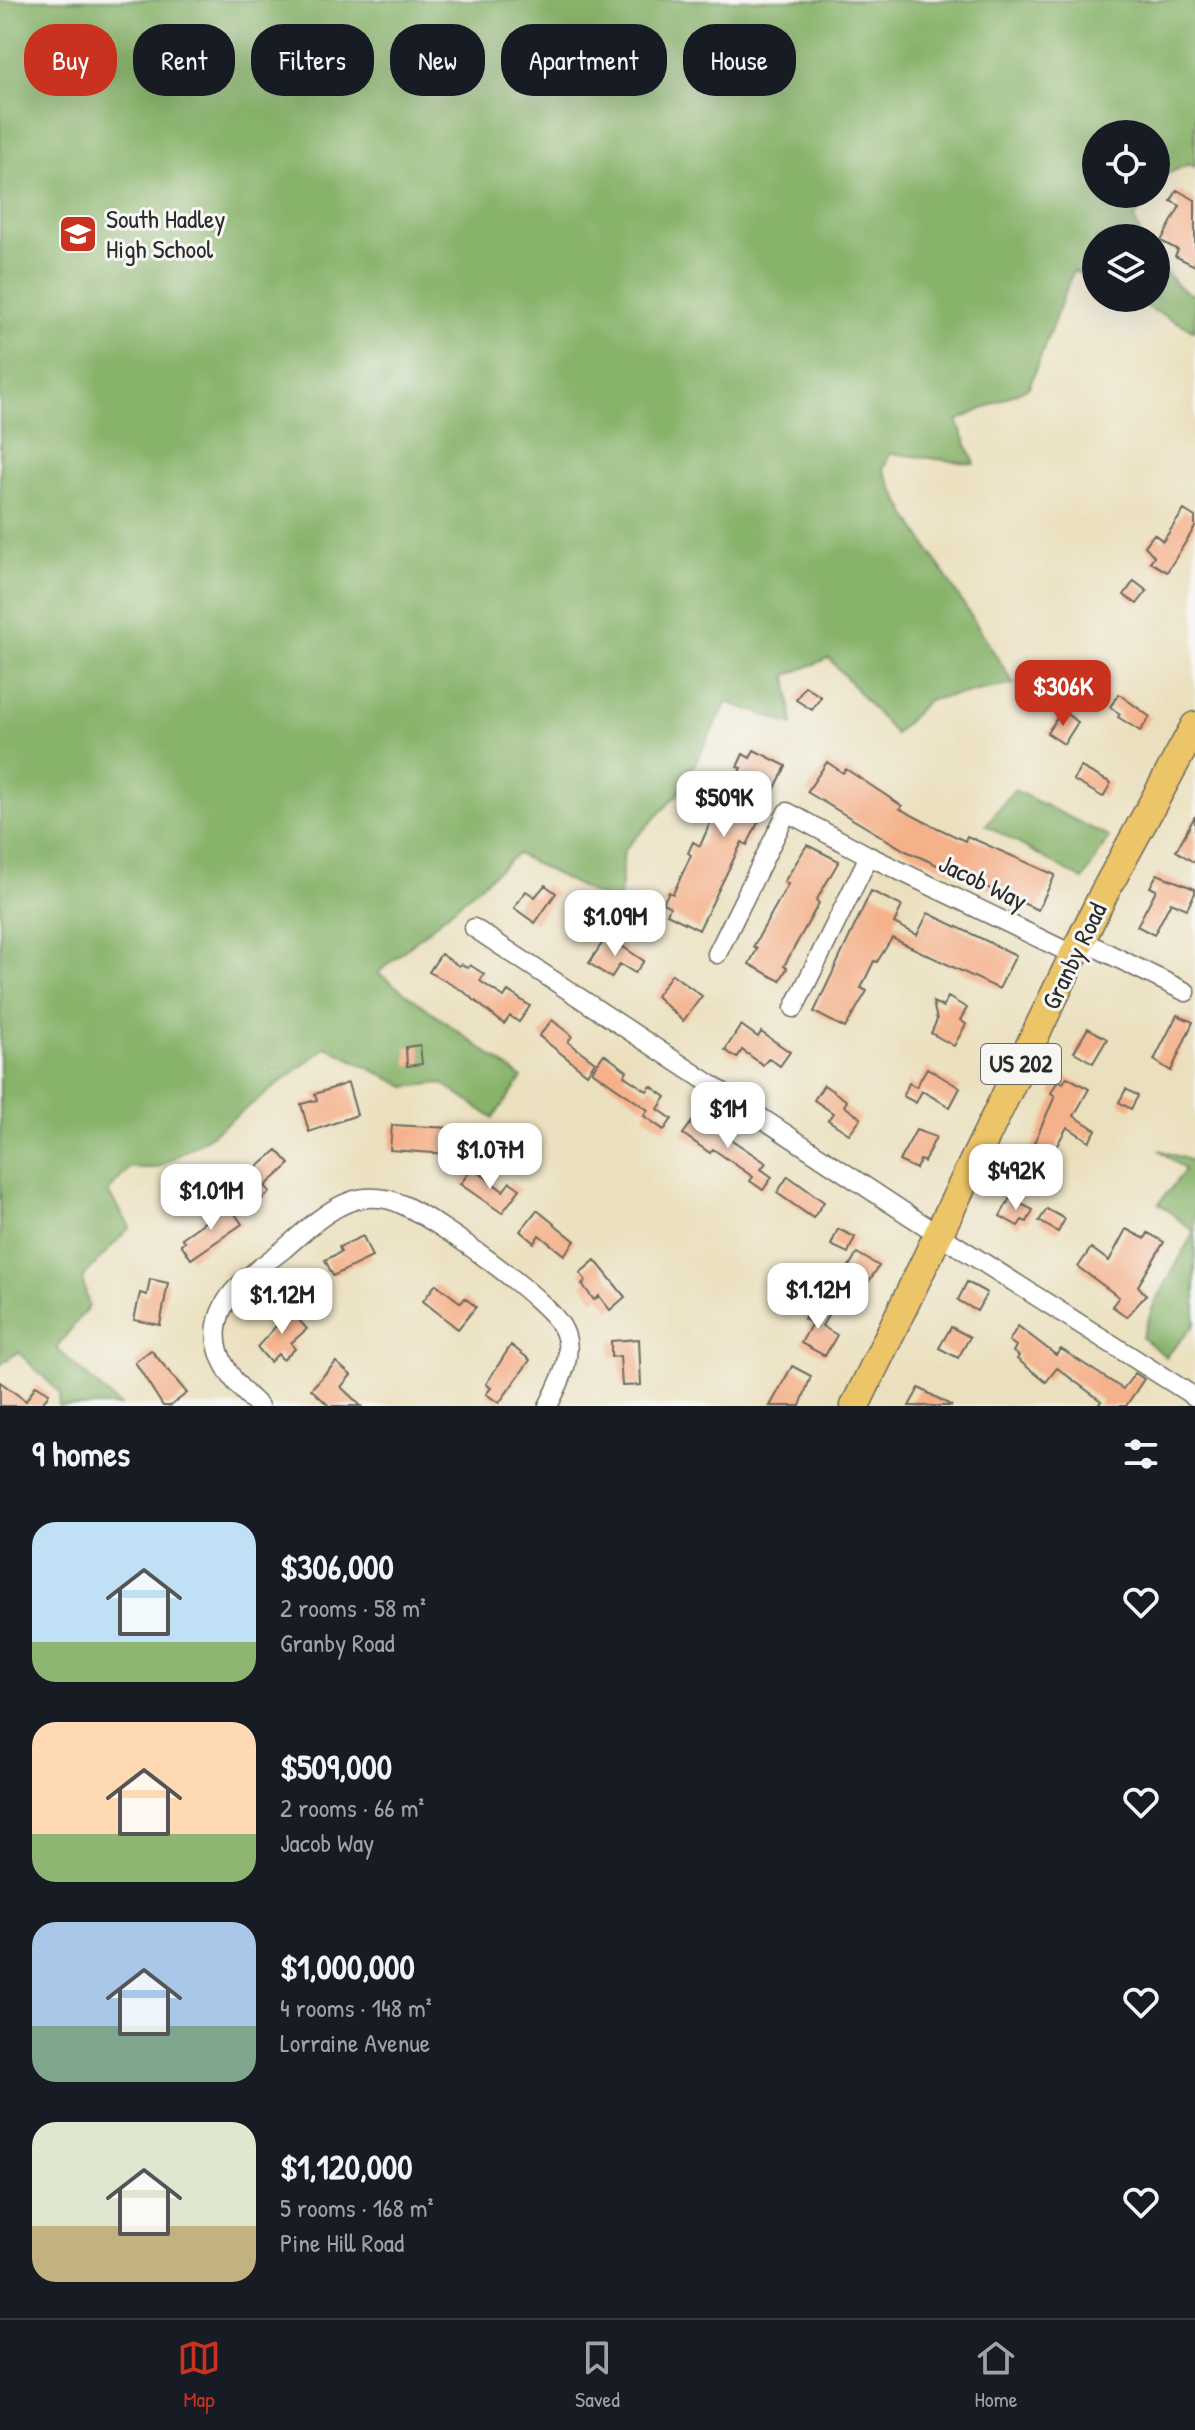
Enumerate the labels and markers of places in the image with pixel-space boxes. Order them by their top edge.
place label: South Hadley High School [106,201,225,266]
school or university icon: South Hadley High School [57,213,99,255]
pin: $306K [1007,660,1119,728]
pin: $509K [668,771,780,839]
pin: $1.09M [550,890,680,958]
pin: $1M [689,1082,767,1150]
pin: $1.07M [425,1123,555,1191]
pin: $492K [960,1144,1072,1212]
pin: $1.01M [146,1164,276,1232]
pin: $1.12M [753,1263,883,1331]
pin: $1.12M [217,1268,347,1336]

